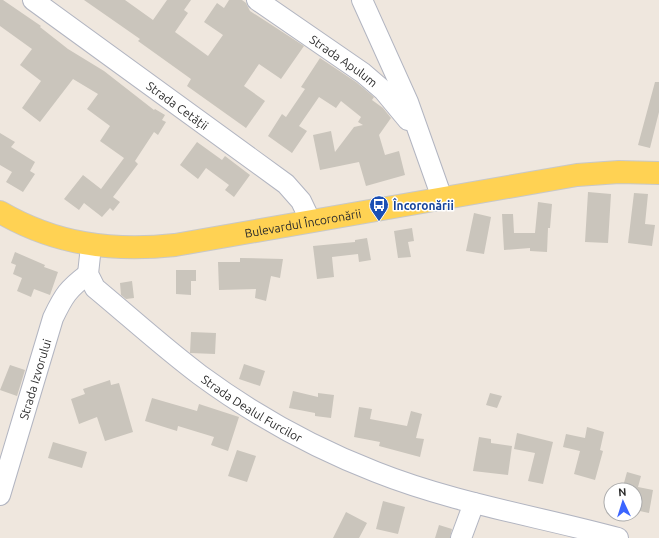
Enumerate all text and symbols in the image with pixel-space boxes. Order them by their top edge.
street label: Strada Apulum [308,32,380,89]
street label: Strada Cetății [144,79,211,132]
bus stop icon: Încoronării [368,194,390,222]
place label: Încoronării [393,197,454,212]
street label: Bulevardul Încoronării [243,206,362,239]
street label: Strada Izvorului [16,337,53,421]
street label: Strada Dealul Furcilor [199,372,305,444]
north arrow [603,482,643,522]
text: N [618,486,627,498]

